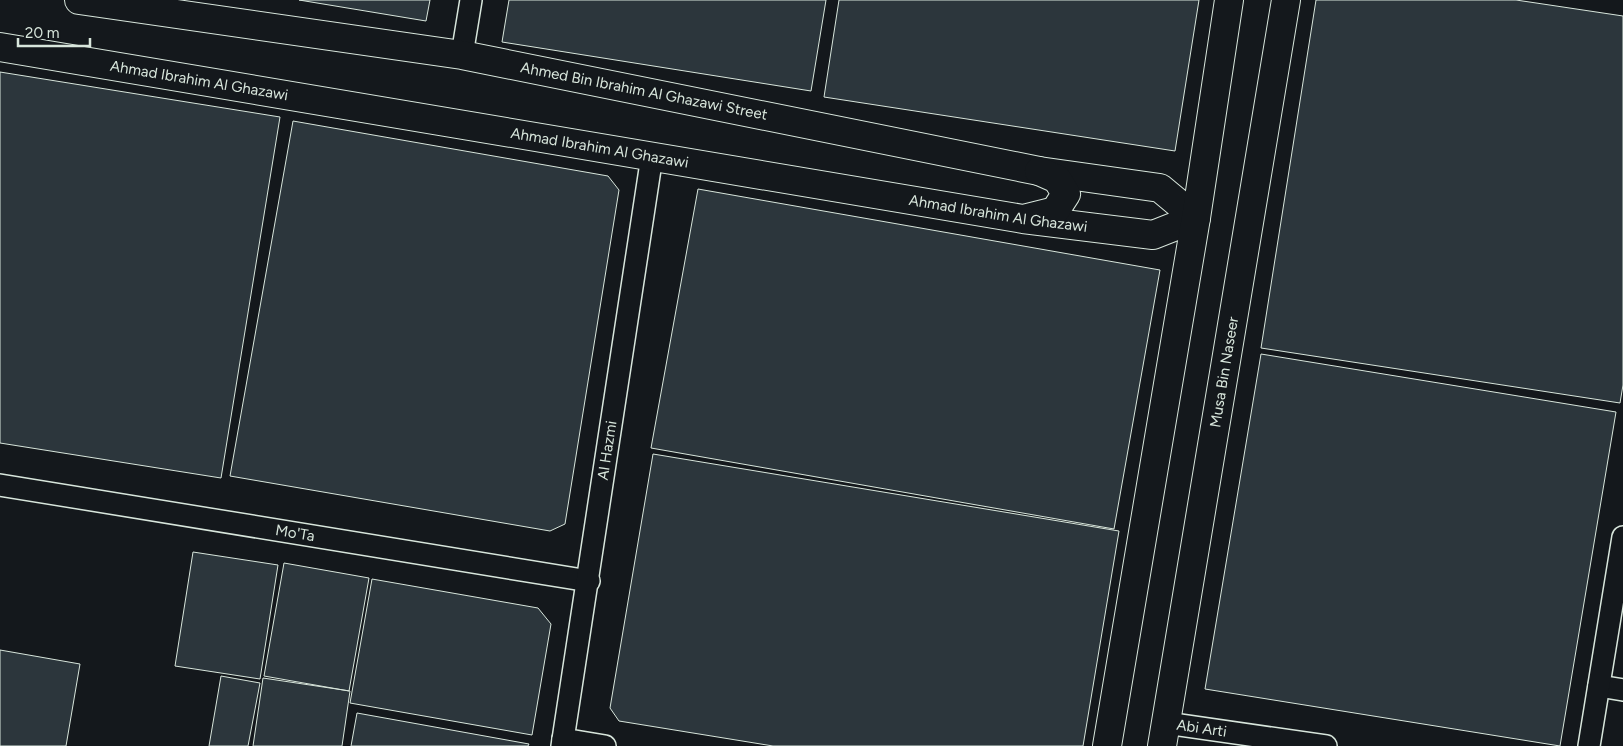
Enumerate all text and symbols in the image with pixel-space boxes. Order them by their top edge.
scale bar [18,15,90,47]
text: 20 m [25,24,59,42]
street label: Ahmad Ibrahim Al Ghazawi [109,57,290,104]
street label: Ahmed Bin Ibrahim Al Ghazawi Street [519,58,769,124]
street label: Ahmad Ibrahim Al Ghazawi [509,124,690,172]
street label: Ahmad Ibrahim Al Ghazawi [908,191,1088,236]
street label: Musa Bin Naseer [1206,315,1242,429]
street label: Al Hazmi [594,420,620,481]
street label: Mo'Ta [274,521,316,545]
street label: Abi Arti [1175,716,1228,741]

